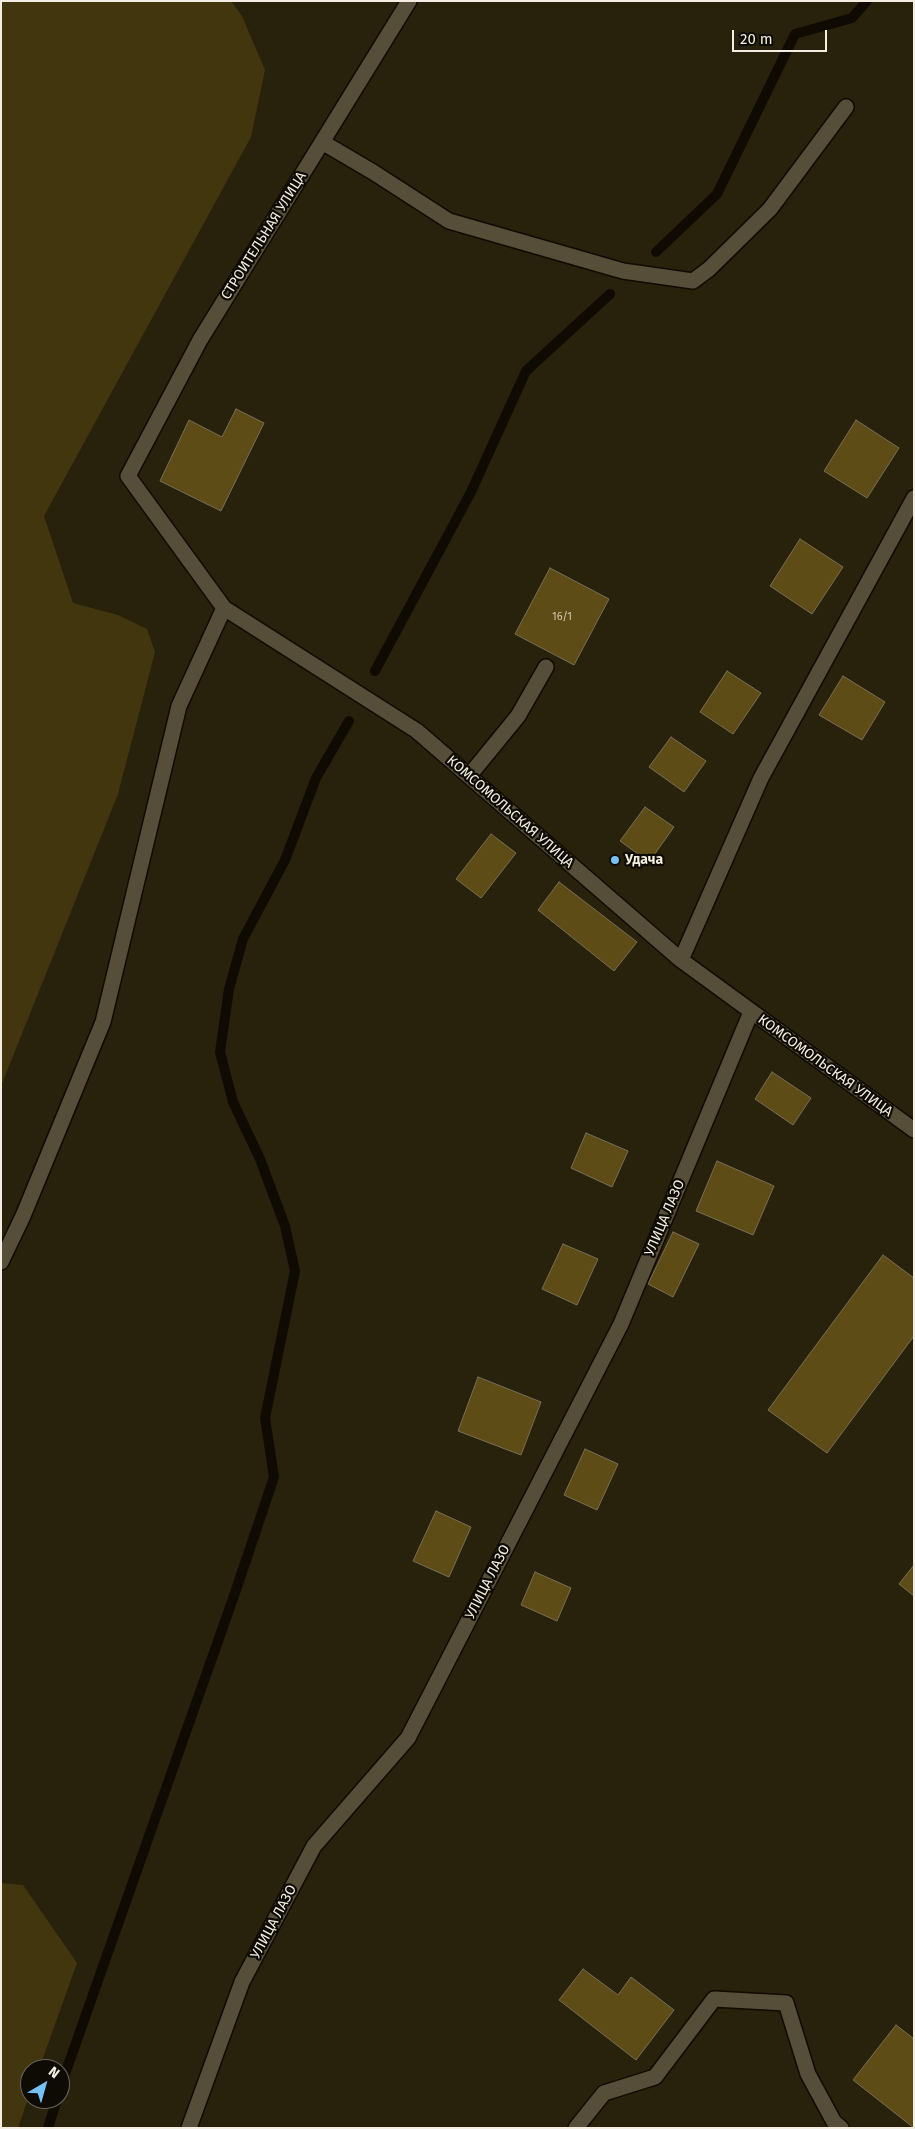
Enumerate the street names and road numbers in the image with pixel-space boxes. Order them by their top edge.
street label: СТРОИТЕЛЬНАЯ УЛИЦА [218,169,310,303]
street label: КОМСОМОЛЬСКАЯ УЛИЦА [443,752,577,872]
street label: КОМСОМОЛЬСКАЯ УЛИЦА [754,1011,896,1121]
street label: УЛИЦА ЛАЗО [641,1177,689,1259]
street label: УЛИЦА ЛАЗО [462,1542,514,1622]
street label: УЛИЦА ЛАЗО [247,1882,301,1962]

